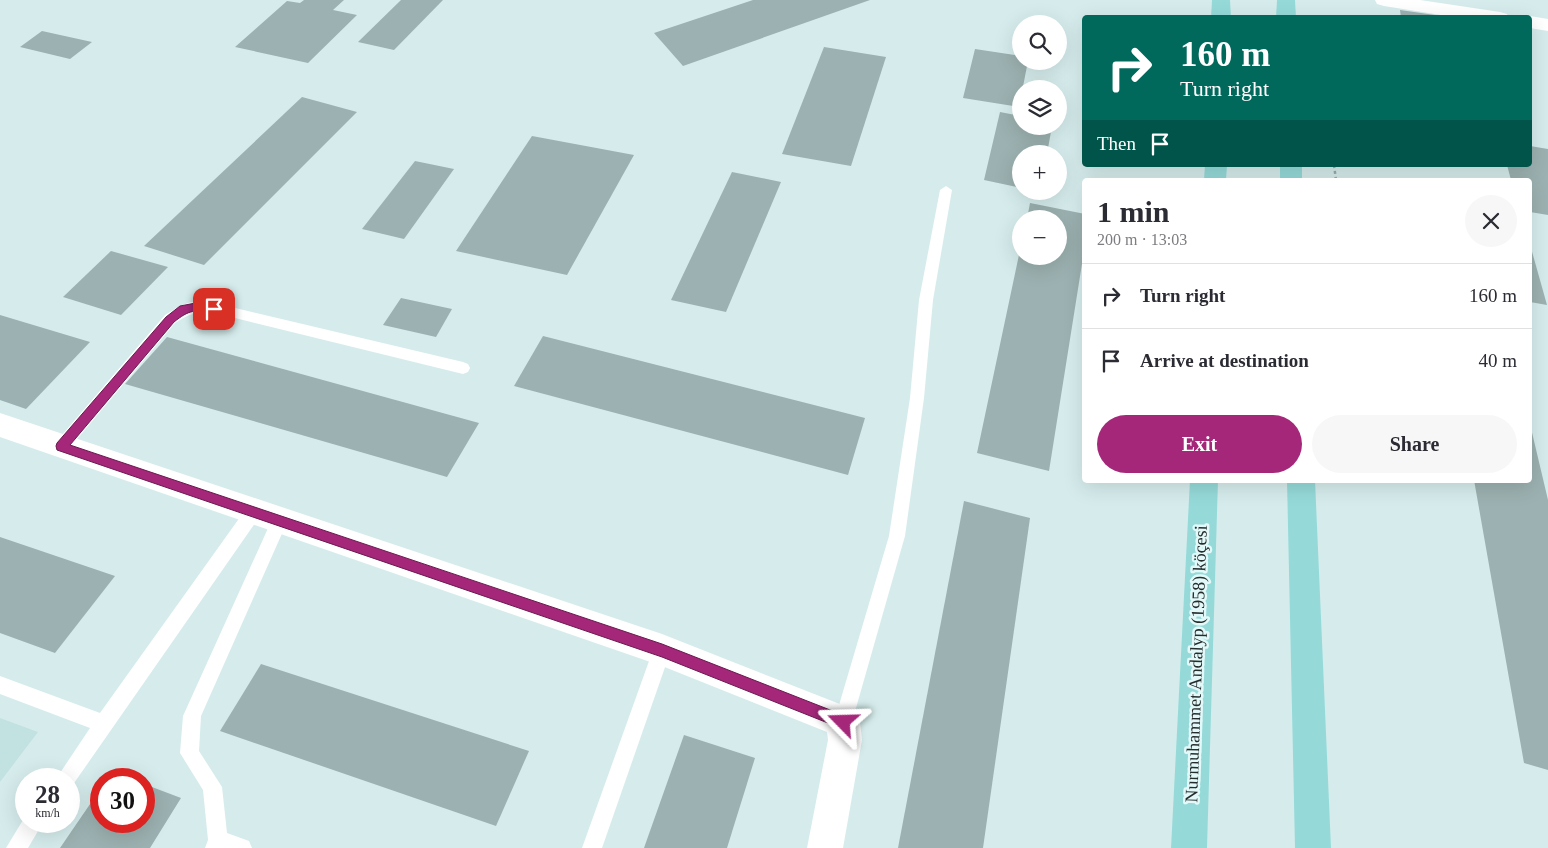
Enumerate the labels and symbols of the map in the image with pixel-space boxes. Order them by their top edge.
pin [193,288,235,330]
street label: Nurmuhammet Andalyp (1958) köçesi [1181,525,1212,803]
position arrow [816,695,868,747]
speed limit sign: 30 [90,768,155,833]

